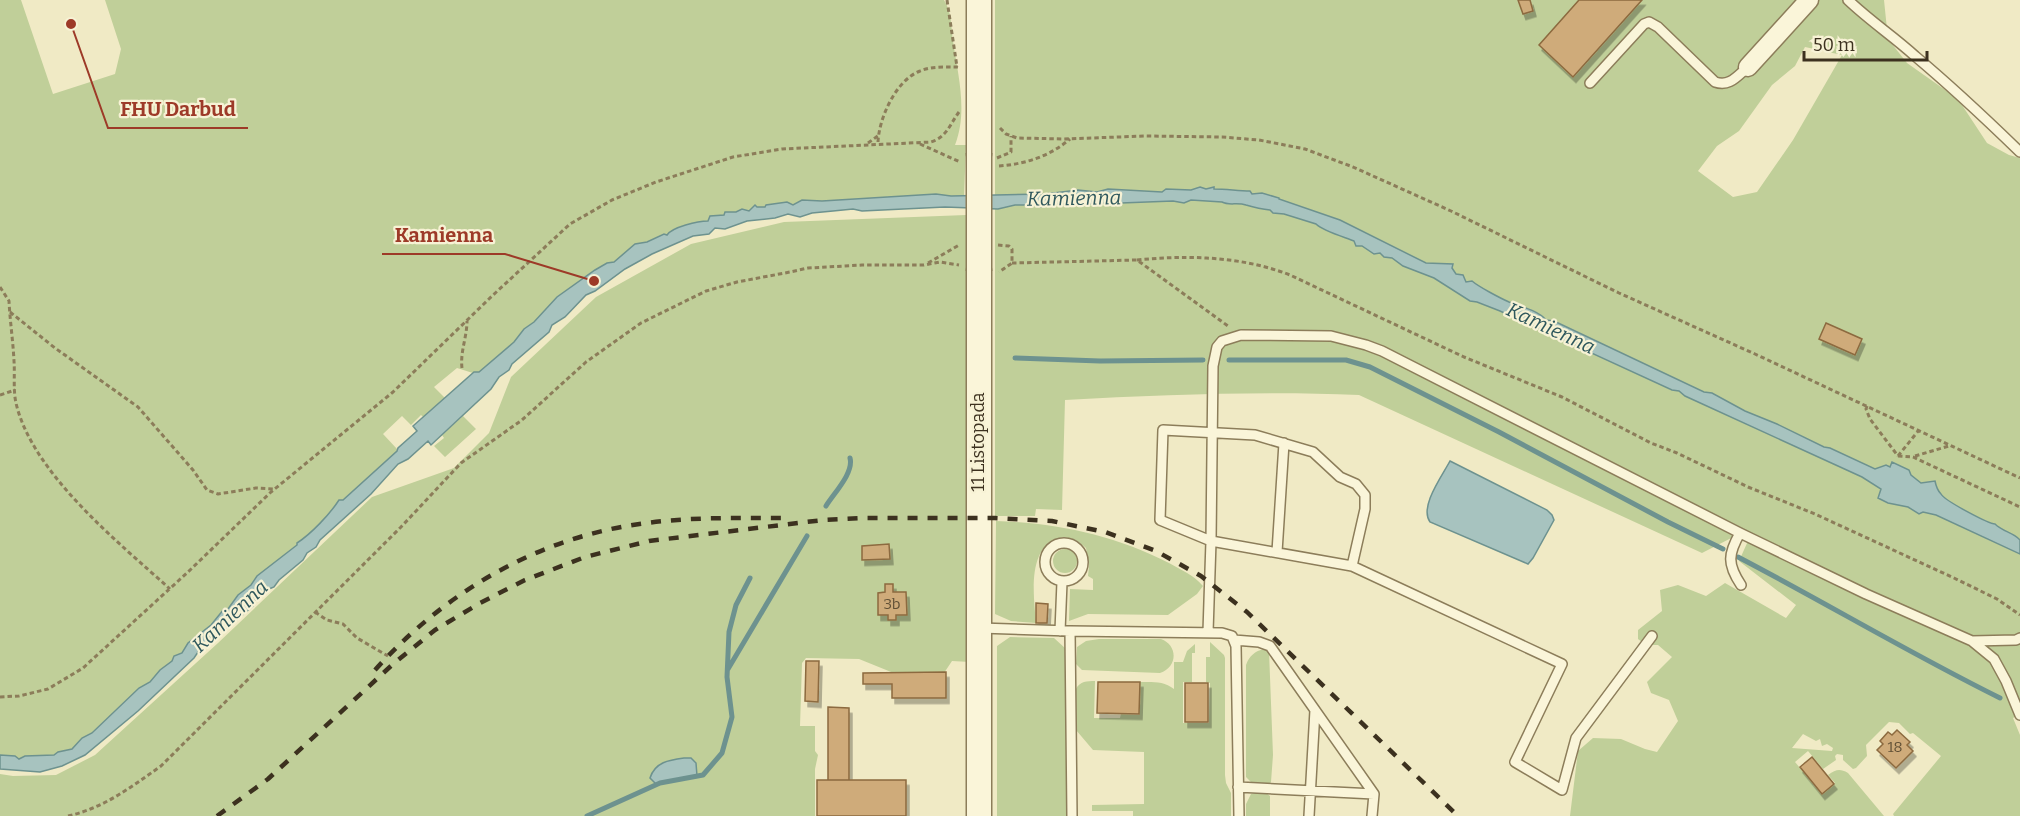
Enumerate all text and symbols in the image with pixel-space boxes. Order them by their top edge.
scale bar [1804,24,1927,62]
text: 50 m [1813,34,1855,56]
callout: FHU Darbud [108,90,248,128]
text: FHU Darbud [120,97,236,121]
water label: Kamienna [1026,185,1122,211]
callout: Kamienna [382,216,505,254]
text: Kamienna [395,223,493,247]
water label: Kamienna [1503,297,1599,359]
street label: 11 Listopada [967,392,989,492]
water label: Kamienna [187,575,273,657]
house number: 3b [883,595,901,613]
house number: 18 [1887,738,1903,756]

